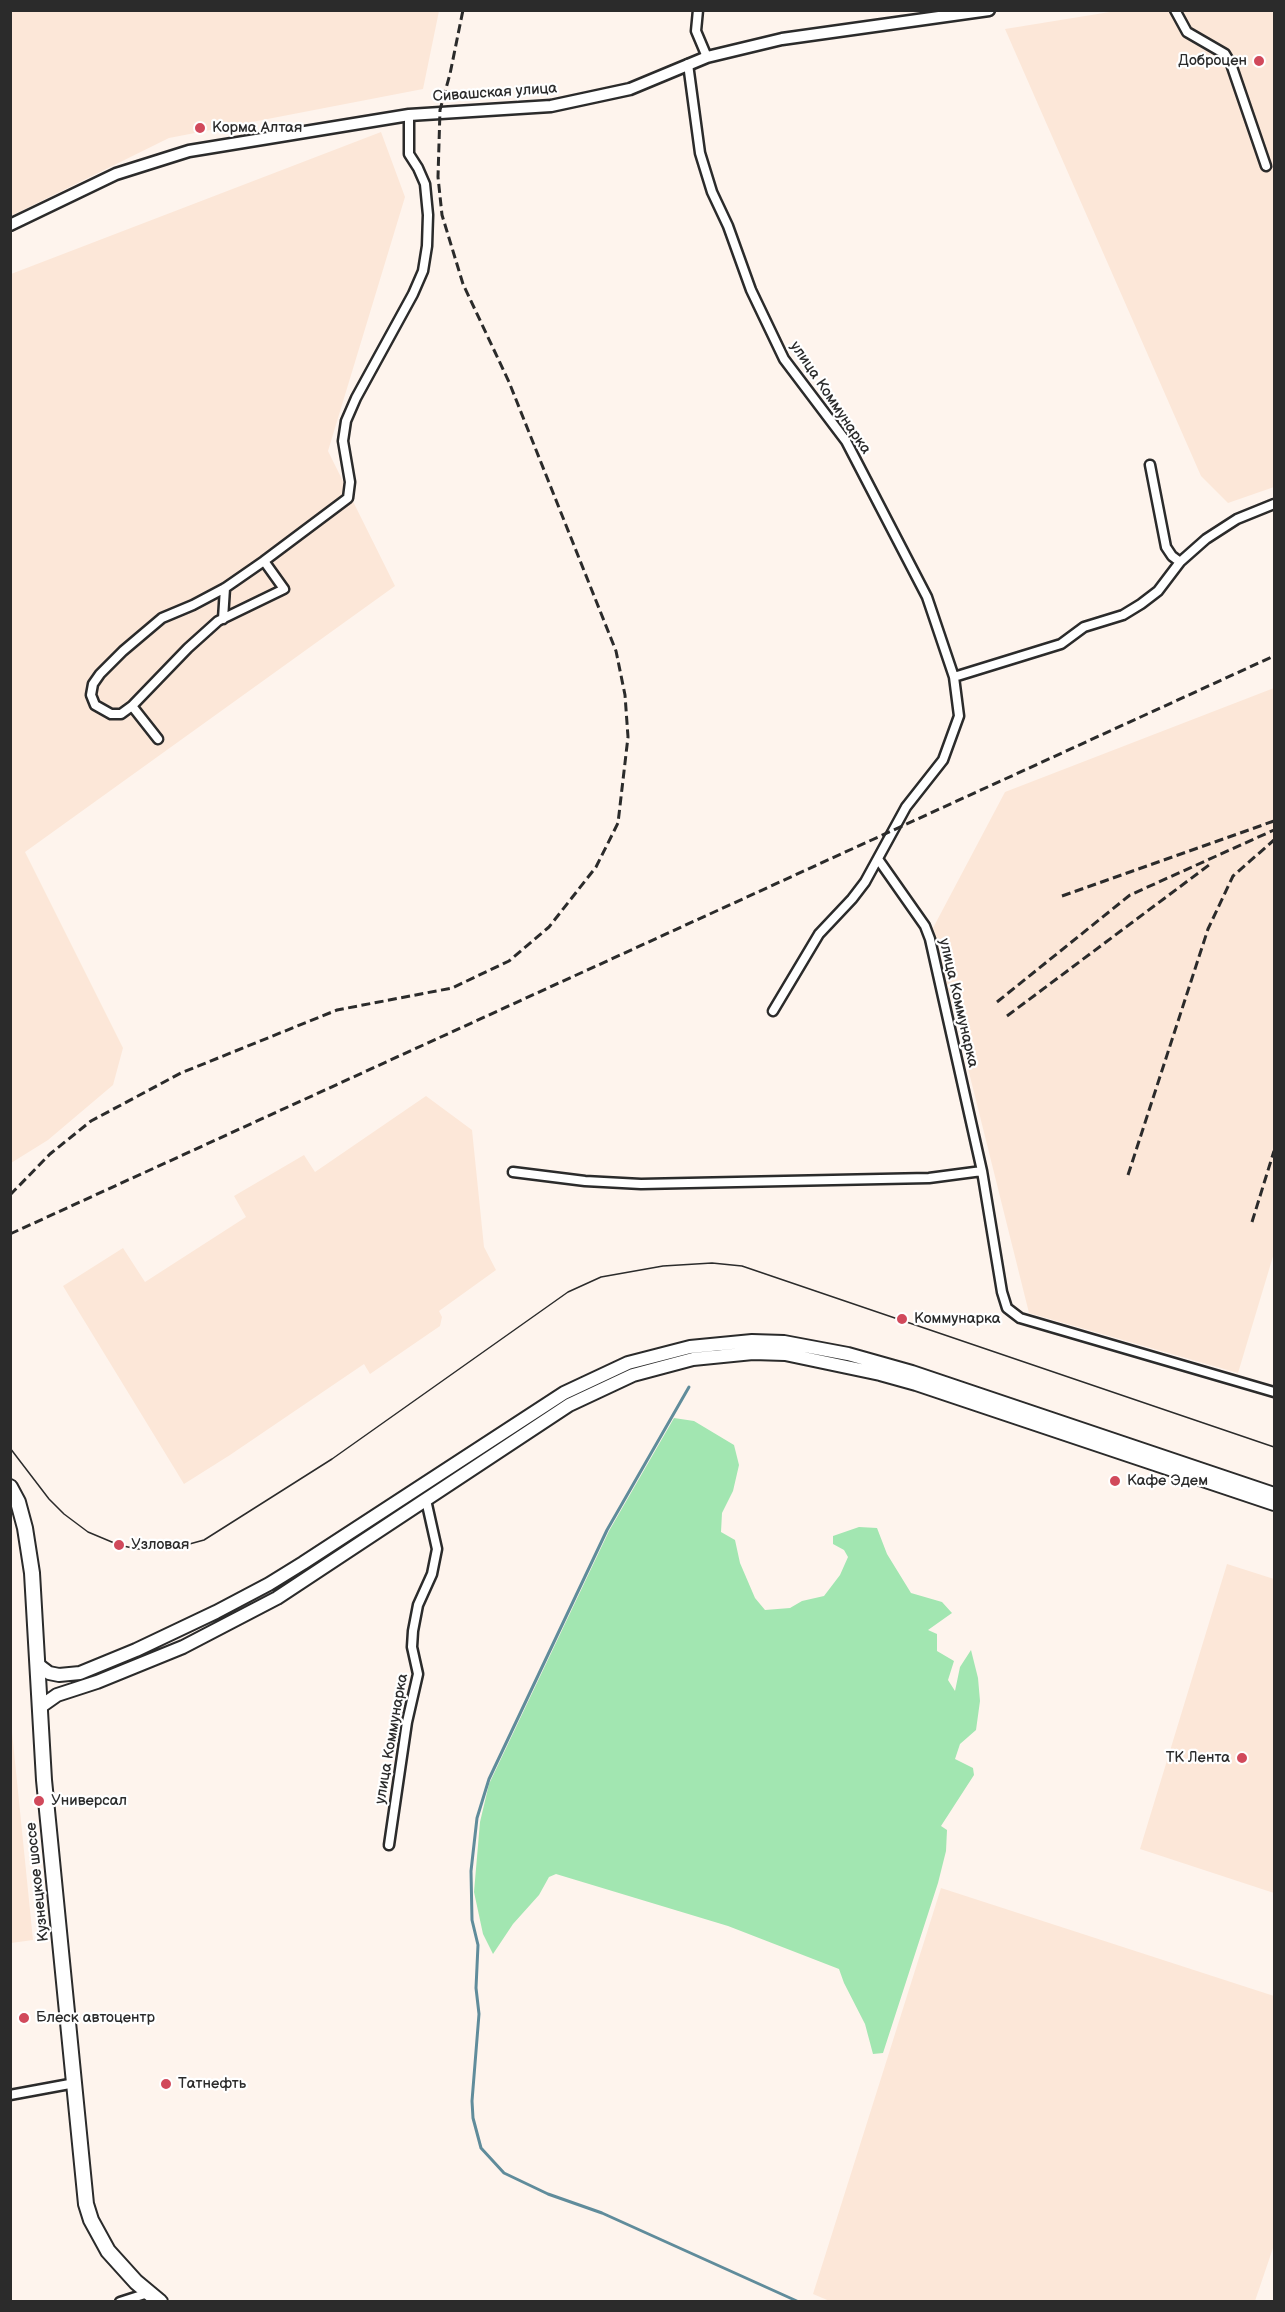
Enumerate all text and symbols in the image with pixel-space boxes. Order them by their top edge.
place label: Доброцен [1178,52,1247,70]
marker: Доброцен [1252,54,1266,68]
street label: Сивашская улица [432,80,558,106]
place label: Корма Алтая [212,119,302,137]
marker: Корма Алтая [193,121,207,135]
street label: улица Коммунарка [786,338,874,458]
street label: улица Коммунарка [934,937,982,1069]
place label: Коммунарка [914,1310,1001,1328]
marker: Коммунарка [895,1312,909,1326]
place label: Кафе Эдем [1127,1472,1208,1490]
marker: Кафе Эдем [1108,1474,1122,1488]
place label: Узловая [131,1536,189,1554]
marker: Узловая [112,1538,126,1552]
street label: улица Коммунарка [372,1672,412,1806]
place label: ТК Лента [1166,1749,1230,1767]
marker: ТК Лента [1235,1751,1249,1765]
place label: Универсал [51,1792,127,1810]
marker: Универсал [32,1794,46,1808]
street label: Кузнецкое шоссе [23,1821,53,1943]
place label: Блеск автоцентр [36,2009,155,2027]
marker: Блеск автоцентр [17,2011,31,2025]
place label: Татнефть [178,2075,246,2093]
marker: Татнефть [159,2077,173,2091]

